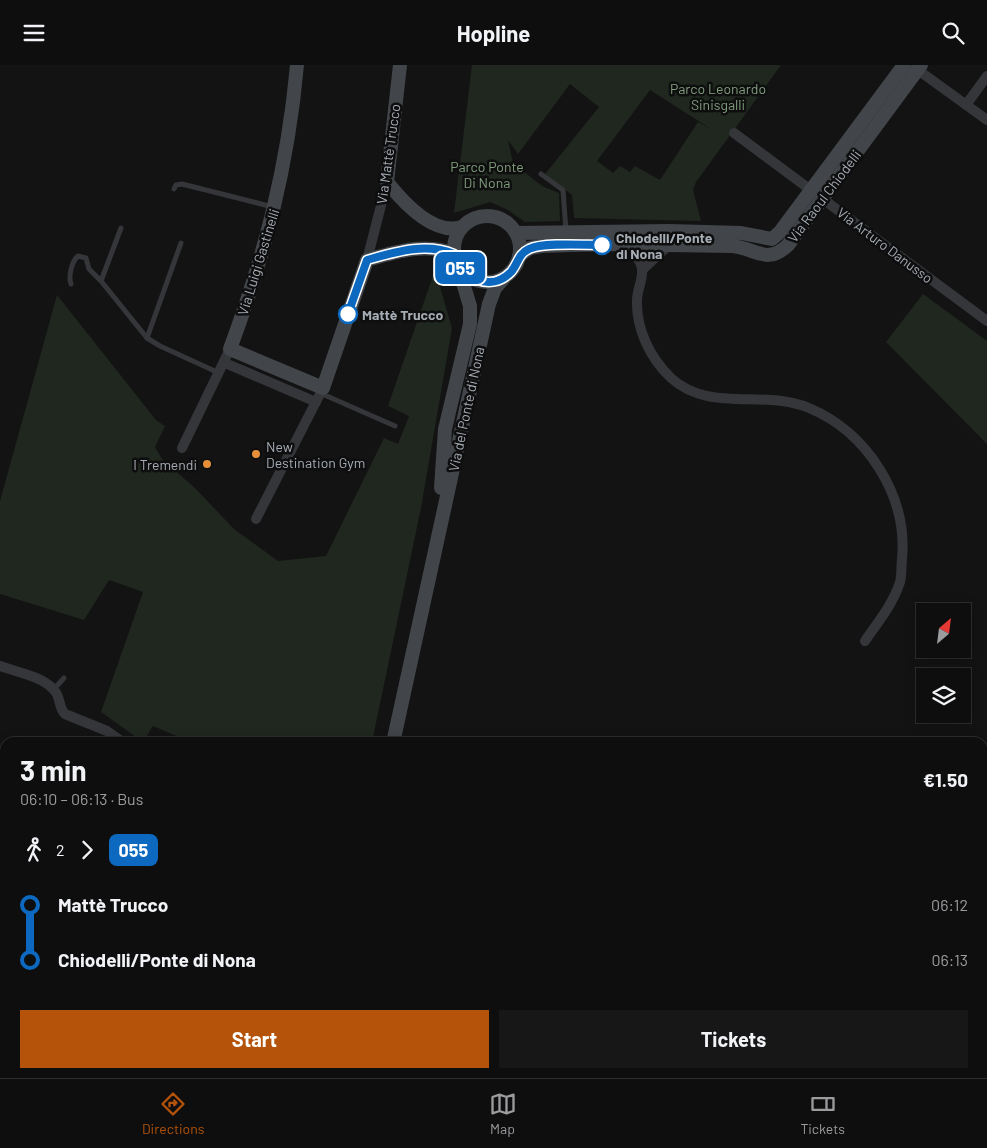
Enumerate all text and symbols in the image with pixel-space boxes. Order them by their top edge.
icon: menu [20,19,48,47]
icon: search [939,19,967,47]
text: Hopline [457,20,530,46]
park label: Parco Leonardo Sinisgalli [670,80,766,113]
street label: Via Mattè Trucco [373,103,403,205]
street label: Via Raoul Chiodelli [784,147,864,245]
park label: Parco Ponte Di Nona [450,158,524,191]
street label: Via Arturo Danusso [834,204,936,286]
street label: Via Luigi Gastinelli [234,207,282,317]
place label: Chiodelli/Ponte di Nona [616,229,713,262]
marker: Chiodelli/Ponte di Nona [592,235,612,255]
line badge: 055 [431,252,489,284]
text: 055 [445,257,475,279]
marker: Mattè Trucco [338,304,358,324]
place label: Mattè Trucco [362,306,443,323]
street label: Via del Ponte di Nona [444,345,488,473]
place label: New Destination Gym [266,438,365,471]
marker: New Destination Gym [250,448,262,460]
place label: I Tremendi [133,456,197,473]
marker: I Tremendi [201,458,213,470]
north arrow [916,603,971,657]
map controls [916,603,971,723]
button: layers [916,668,971,723]
text: 3 min [20,753,87,787]
text: €1.50 [923,768,968,791]
text: 06:10 – 06:13 · Bus [20,789,143,808]
icon: walk [20,836,48,864]
icon: forward [73,836,101,864]
text: 055 [119,839,148,861]
text: 2 [56,840,65,859]
text: Mattè Trucco [58,893,168,916]
text: 06:12 [931,895,968,914]
text: Chiodelli/Ponte di Nona [58,948,256,971]
text: 06:13 [931,950,968,969]
button: Start [20,1010,489,1068]
button: Tickets [499,1010,968,1068]
tab: Directions [142,1090,205,1137]
tab: Map [489,1090,517,1137]
tab: Tickets [800,1090,845,1137]

